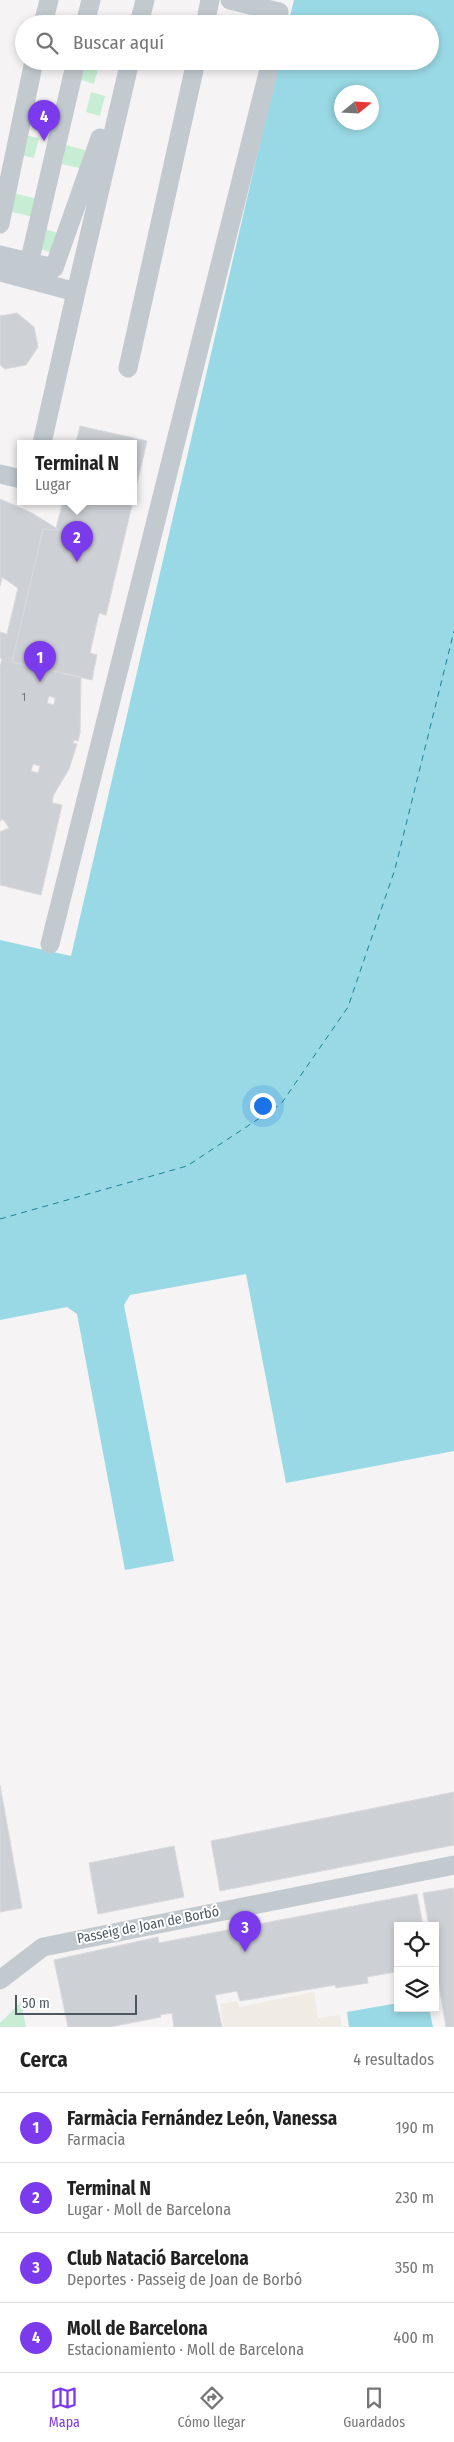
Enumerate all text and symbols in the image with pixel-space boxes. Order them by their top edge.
search box [15,15,439,70]
icon: search [33,29,61,57]
text: Buscar aquí [73,31,164,54]
north arrow [334,85,379,130]
pin: 4 [28,100,60,141]
popup [17,440,137,505]
text: Terminal N [35,452,119,475]
text: Lugar [35,475,71,494]
pin: 2 [61,521,93,562]
pin: 1 [24,641,56,682]
house number: 1 [22,691,26,704]
your location [250,1093,276,1119]
street label: Passeig de Joan de Borbó [76,1903,220,1947]
pin: 3 [229,1911,261,1952]
map controls [394,1922,439,2012]
button: locate [394,1922,439,1967]
button: layers [394,1967,439,2012]
scale bar [15,1992,138,2015]
text: 50 m [22,1995,50,2012]
text: Cerca [20,2047,68,2073]
text: 4 resultados [353,2050,434,2069]
text: Farmàcia Fernández León, Vanessa [67,2107,337,2130]
text: 1 [33,2118,39,2137]
text: 190 m [396,2118,434,2137]
text: Farmacia [67,2130,125,2149]
text: Terminal N [67,2177,151,2200]
text: 2 [32,2188,40,2207]
text: 230 m [395,2188,434,2207]
text: Lugar · Moll de Barcelona [67,2200,231,2219]
text: Club Natació Barcelona [67,2247,249,2270]
text: 3 [32,2258,40,2277]
text: 350 m [395,2258,434,2277]
text: Deportes · Passeig de Joan de Borbó [67,2270,302,2289]
text: Moll de Barcelona [67,2317,208,2340]
text: 4 [32,2328,40,2347]
text: 400 m [394,2328,434,2347]
text: Estacionamiento · Moll de Barcelona [67,2340,304,2359]
tab: Mapa [49,2384,80,2431]
tab: Cómo llegar [178,2384,246,2431]
tab: Guardados [343,2384,405,2431]

